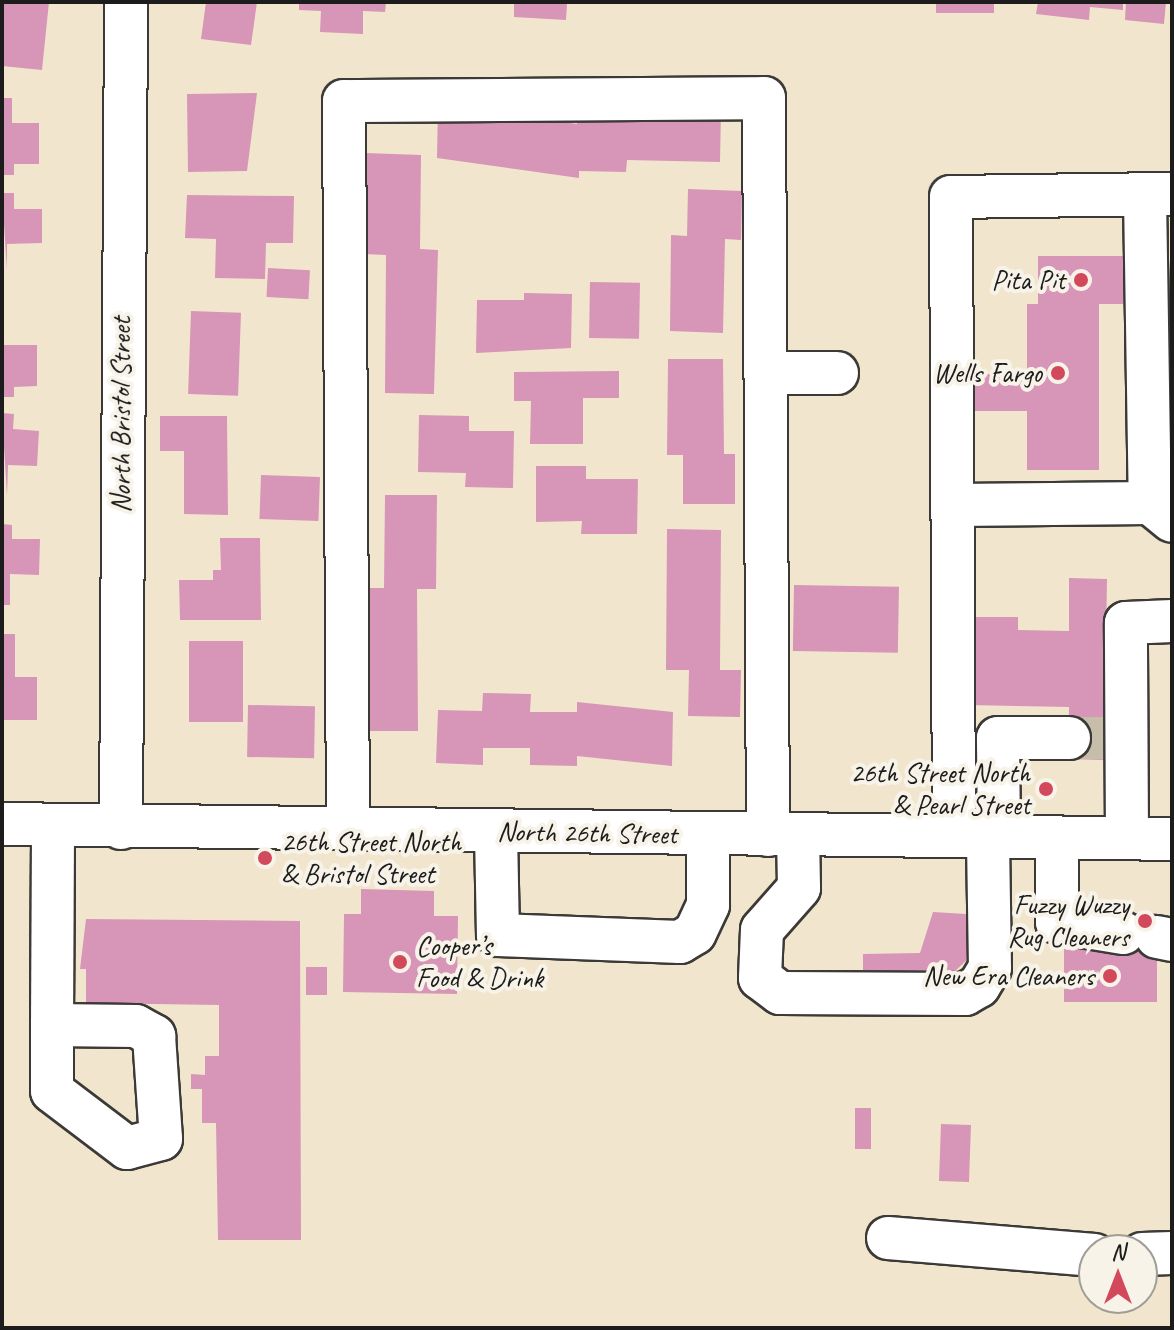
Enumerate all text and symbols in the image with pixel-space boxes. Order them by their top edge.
place label: Pita Pit [991,263,1065,297]
marker: Pita Pit [1072,271,1090,289]
street label: North Bristol Street [104,317,138,513]
place label: Wells Fargo [932,356,1042,390]
marker: Wells Fargo [1049,364,1067,382]
place label: 26th Street North & Pearl Street [850,756,1030,822]
marker: 26th Street North & Pearl Street [1037,780,1055,798]
street label: North 26th Street [497,815,677,851]
place label: 26th Street North & Bristol Street [281,825,461,891]
marker: 26th Street North & Bristol Street [256,849,274,867]
place label: Fuzzy Wuzzy Rug Cleaners [1008,888,1129,954]
marker: Fuzzy Wuzzy Rug Cleaners [1136,912,1154,930]
place label: Cooper’s Food & Drink [416,929,543,995]
marker: Cooper’s Food & Drink [391,953,409,971]
place label: New Era Cleaners [923,959,1094,993]
marker: New Era Cleaners [1101,967,1119,985]
north arrow [1078,1234,1158,1314]
text: N [1111,1238,1125,1266]

